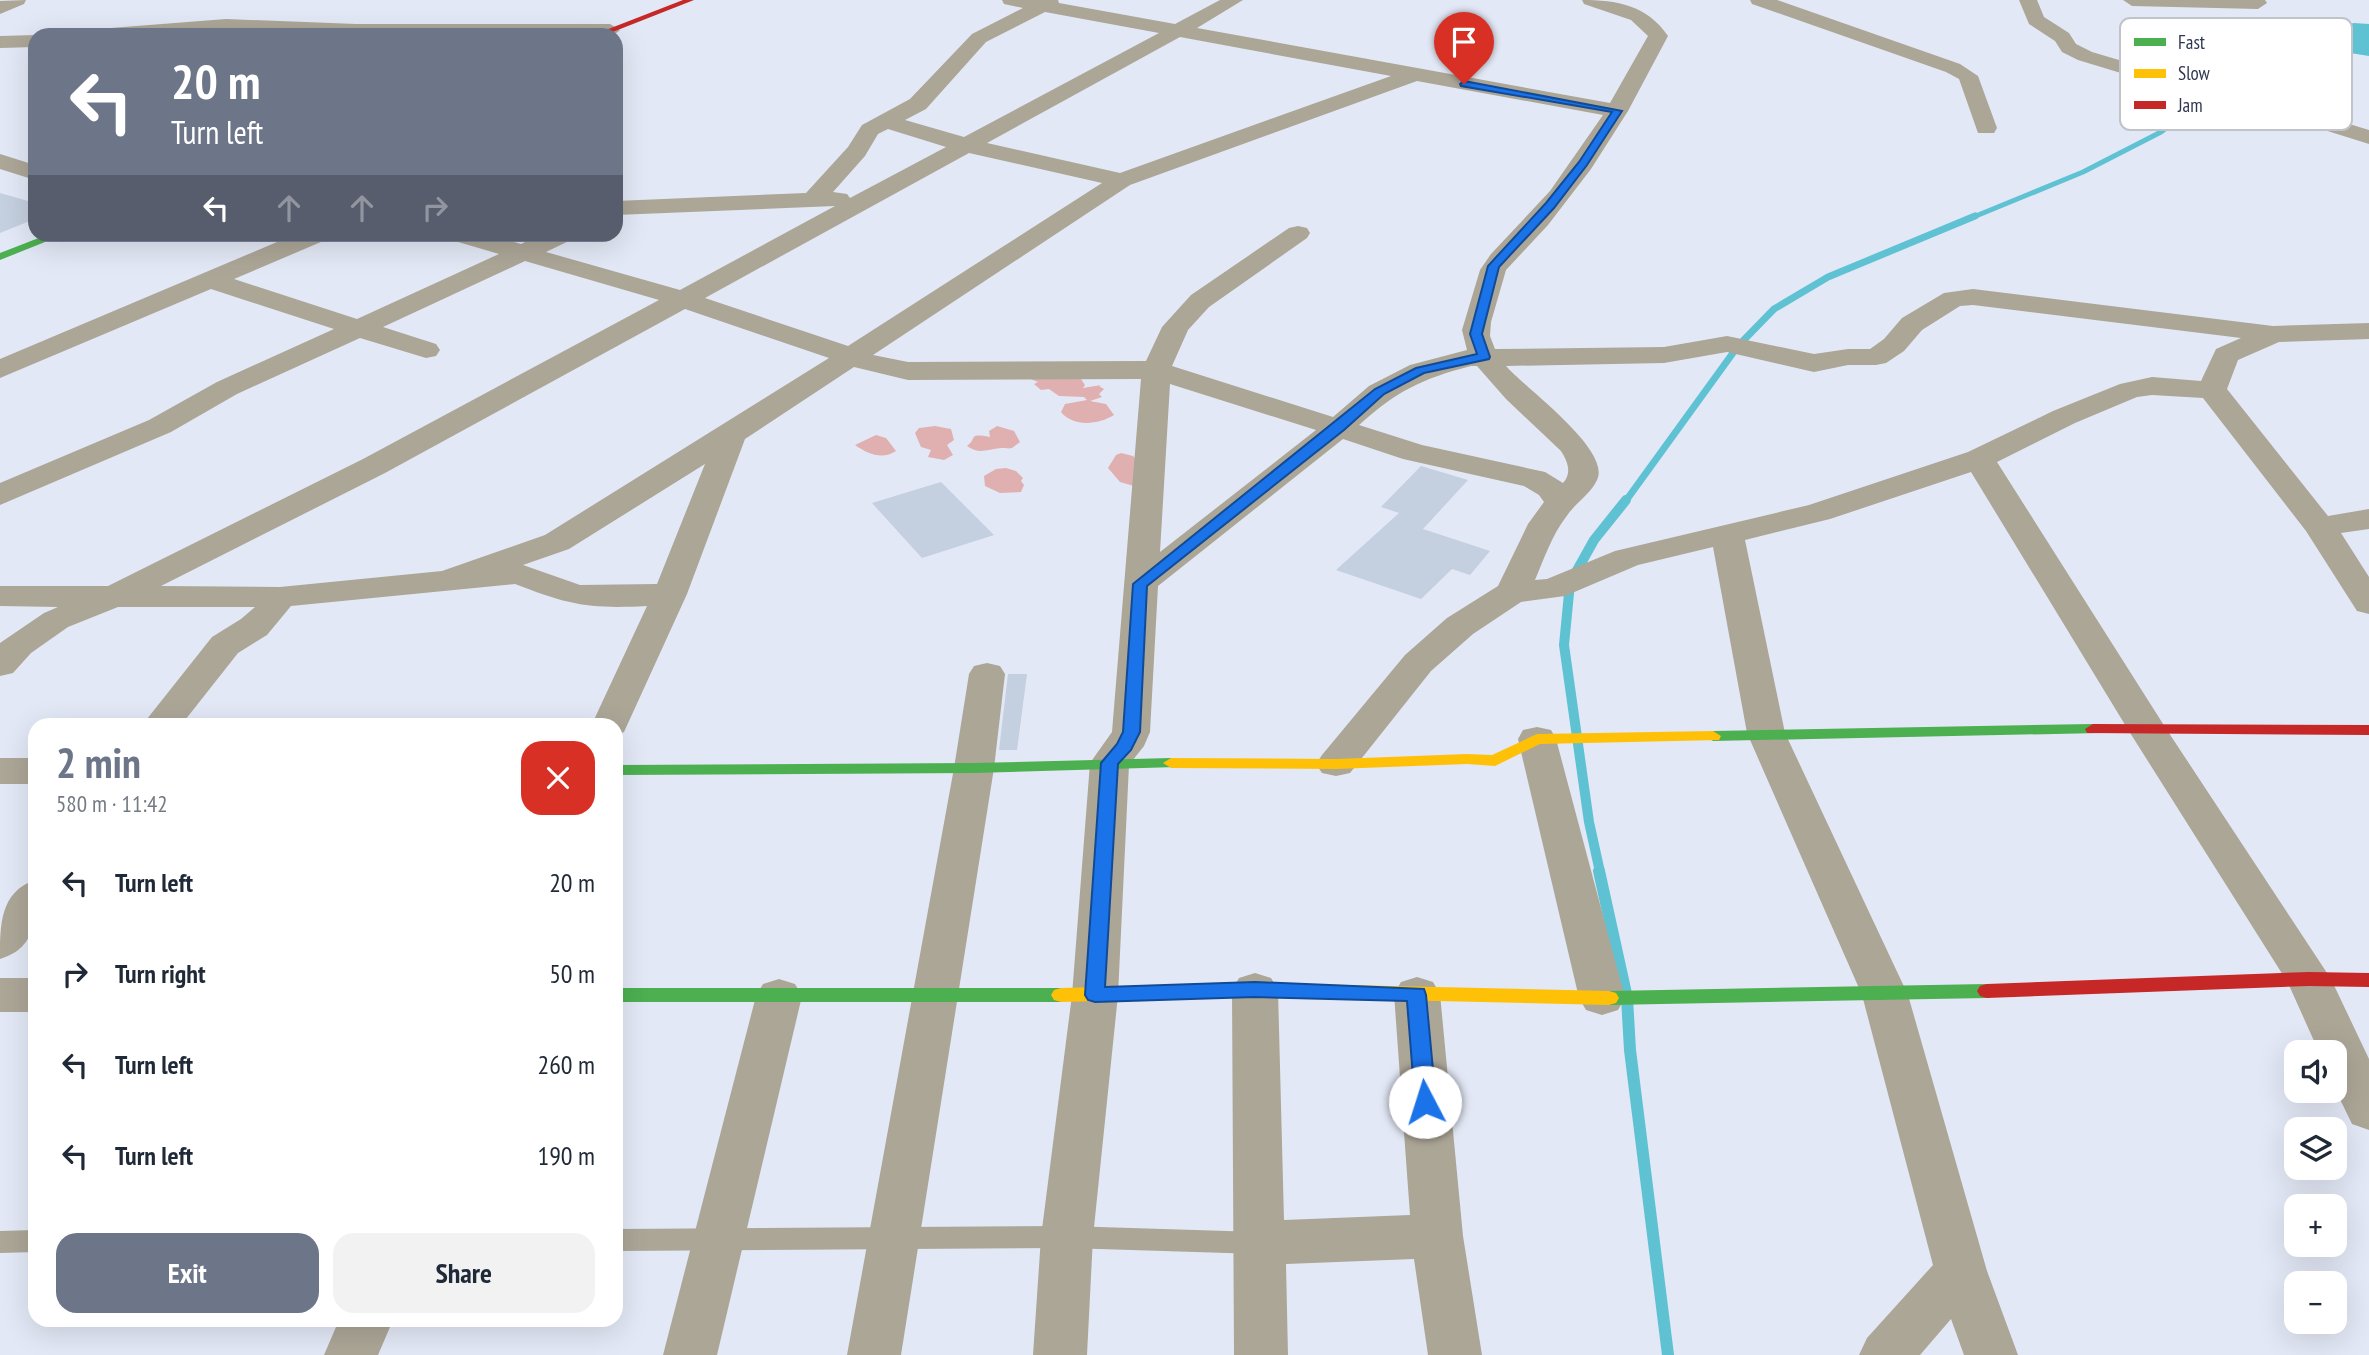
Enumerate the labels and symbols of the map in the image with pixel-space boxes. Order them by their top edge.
pin [1434,12.0,1494,84]
legend [2120,18,2352,130]
text: Fast [2178,30,2206,54]
text: Slow [2178,61,2211,85]
text: Jam [2177,93,2203,117]
position arrow [1388,1065,1462,1139]

